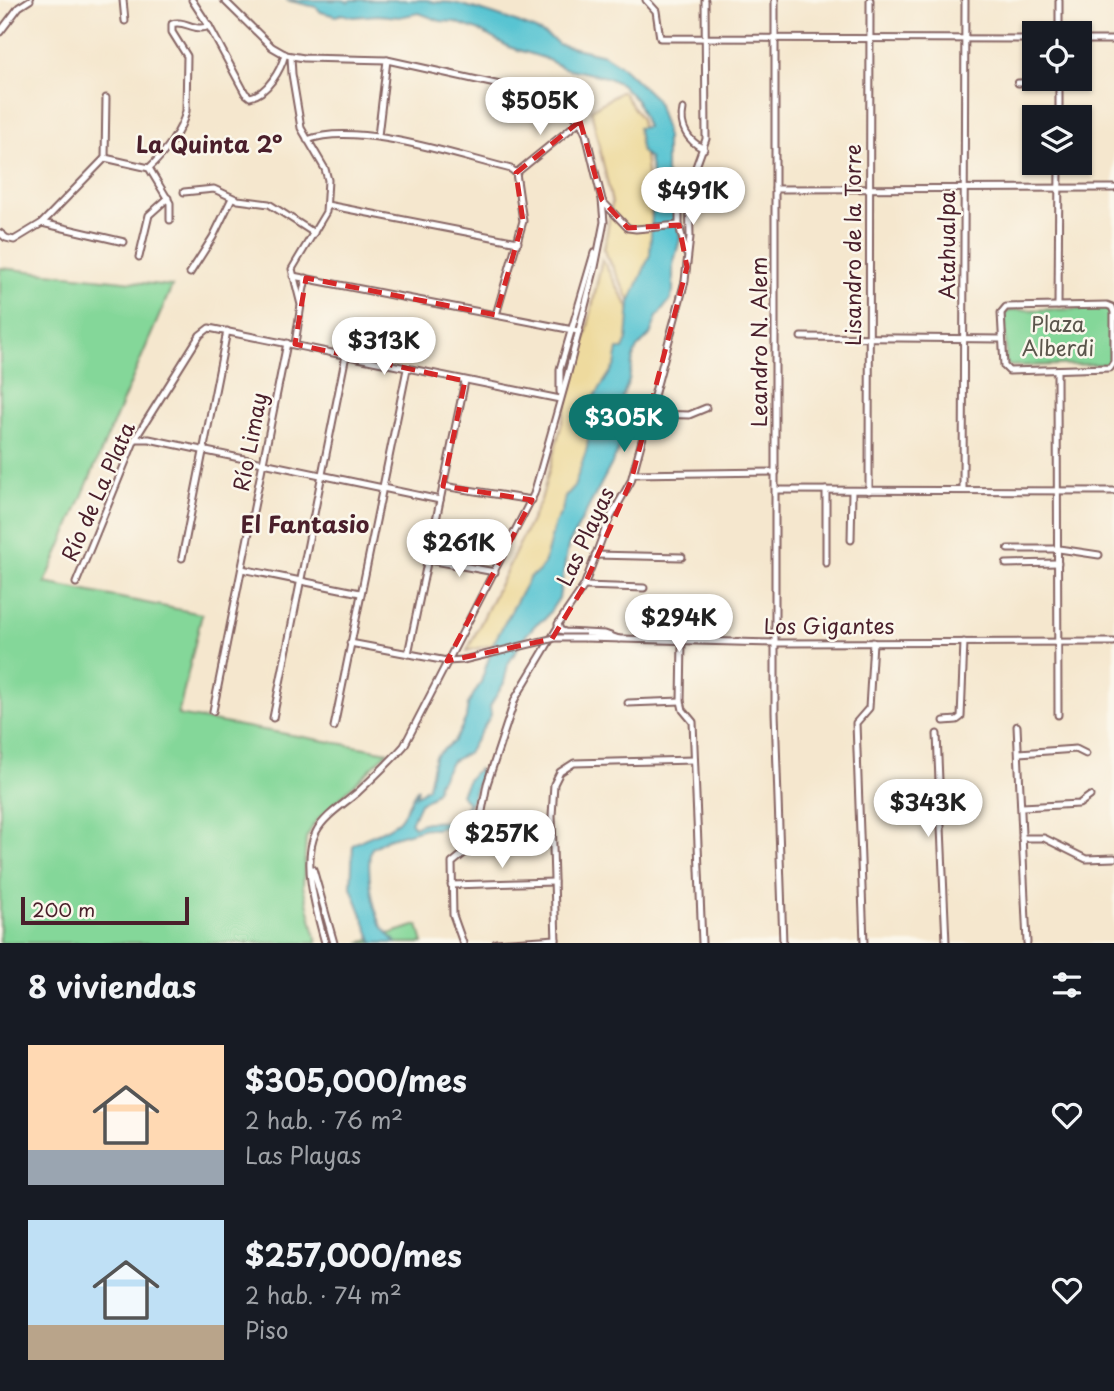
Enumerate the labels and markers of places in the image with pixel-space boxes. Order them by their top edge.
pin: $505K [491,78,589,137]
pin: $491K [644,168,742,227]
pin: $313K [335,318,433,377]
pin: $305K [575,394,673,454]
pin: $261K [410,520,508,579]
pin: $294K [630,594,728,654]
pin: $343K [879,780,977,839]
pin: $257K [453,810,551,870]

